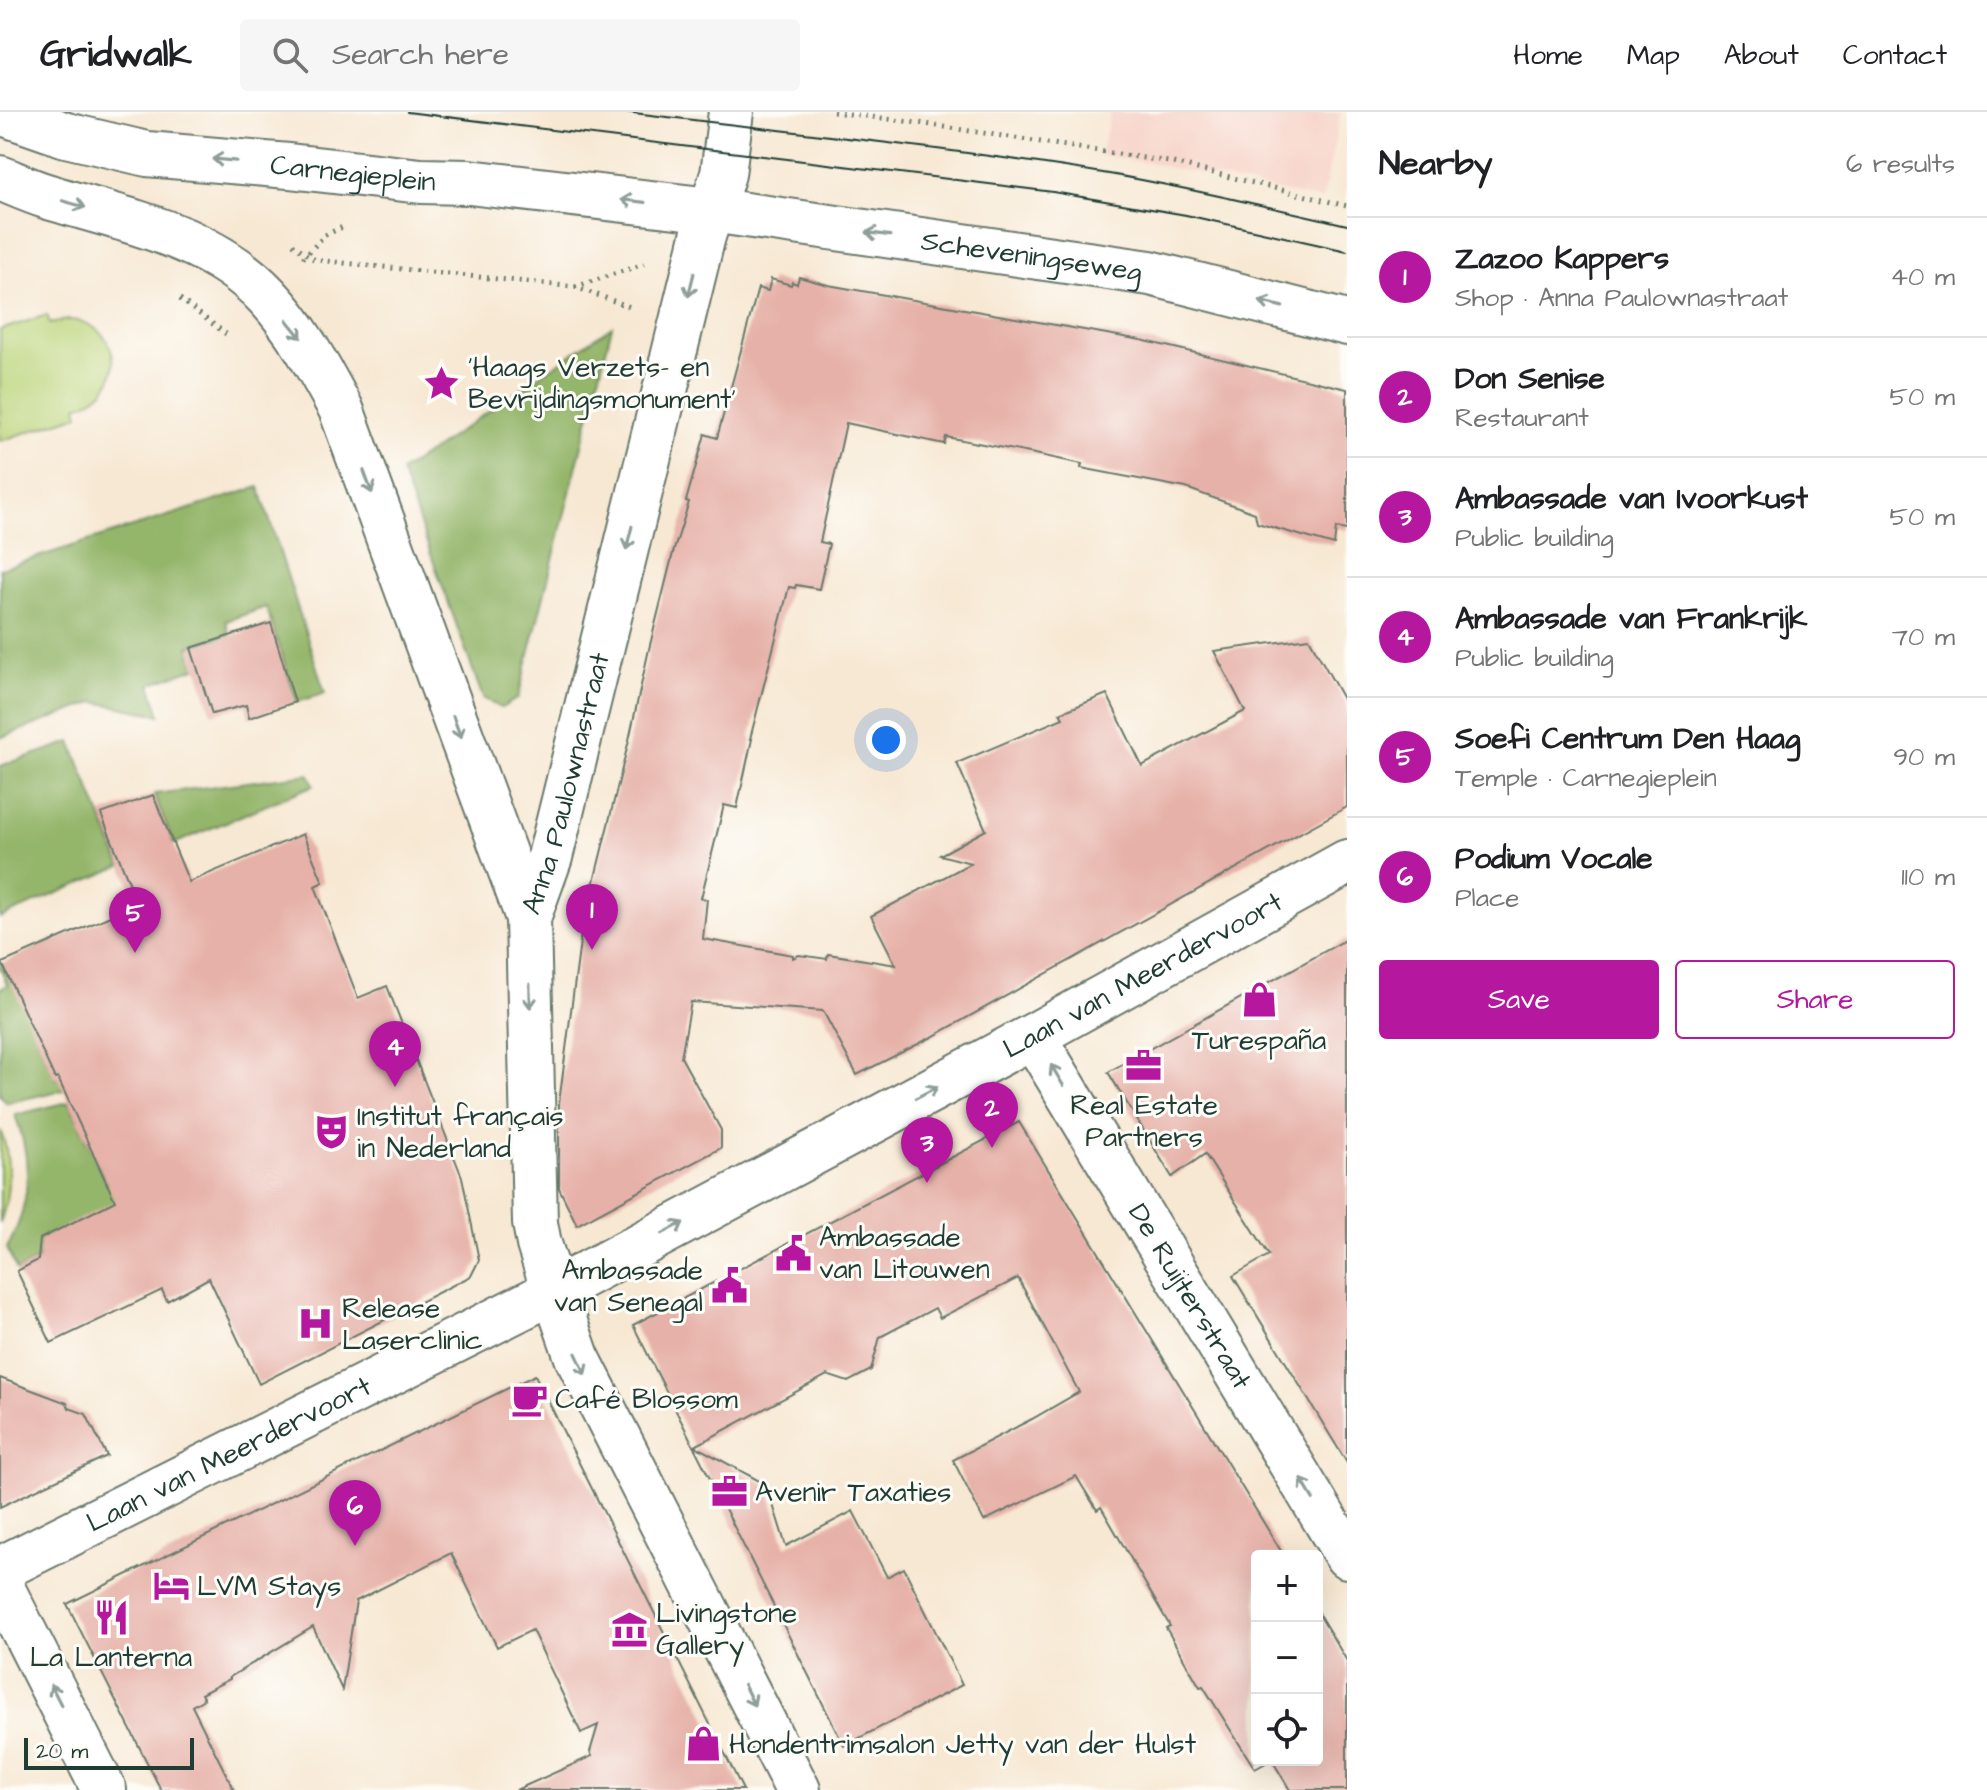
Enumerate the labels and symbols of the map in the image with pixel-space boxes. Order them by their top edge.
street label: Carnegieplein [269,145,436,201]
one-way arrow [211,153,238,168]
one-way arrow [621,193,647,208]
one-way arrow [60,197,86,212]
street label: Scheveningseweg [919,221,1145,292]
one-way arrow [866,226,891,241]
one-way arrow [682,272,697,298]
one-way arrow [1259,295,1285,310]
one-way arrow [285,319,303,339]
place label: 'Haags Verzets- en Bevrijdingsmonument' [468,348,736,420]
place icon: 'Haags Verzets- en Bevrijdingsmonument' [423,364,461,402]
one-way arrow [362,470,376,494]
one-way arrow [620,525,635,550]
street label: Anna Paulownastraat [511,648,619,920]
one-way arrow [451,714,465,738]
your location [866,720,906,760]
street label: Laan van Meerdervoort [996,882,1290,1068]
pin: 1 [566,884,618,950]
pin: 5 [109,887,161,953]
shop icon: Turespaña [1240,981,1278,1019]
one-way arrow [522,982,538,1009]
pin: 4 [369,1021,421,1087]
place label: Turespaña [1192,1021,1326,1060]
office icon: Real Estate Partners [1125,1046,1163,1084]
one-way arrow [1048,1064,1064,1087]
pin: 2 [966,1082,1018,1148]
one-way arrow [915,1084,938,1100]
place label: Real Estate Partners [1070,1086,1218,1157]
place label: Institut français in Nederland [357,1097,564,1168]
theatre icon: Institut français in Nederland [312,1113,350,1151]
pin: 3 [901,1117,953,1183]
street label: De Ruijterstraat [1119,1196,1262,1397]
place label: Ambassade van Litouwen [819,1218,990,1289]
one-way arrow [660,1219,684,1235]
public building icon: Ambassade van Litouwen [774,1234,812,1272]
place label: Ambassade van Senegal [554,1251,703,1323]
public building icon: Ambassade van Senegal [710,1267,748,1305]
place label: Release Laserclinic [342,1289,483,1360]
hospital icon: Release Laserclinic [297,1305,335,1343]
one-way arrow [574,1352,589,1376]
street label: Laan van Meerdervoort [80,1366,378,1542]
cafe icon: Café Blossom [510,1380,548,1418]
place label: Café Blossom [555,1380,738,1419]
office icon: Avenir Taxaties [710,1473,748,1511]
place label: Avenir Taxaties [755,1473,951,1512]
one-way arrow [1298,1478,1314,1501]
pin: 6 [329,1480,381,1546]
hotel icon: LVM Stays [152,1567,190,1605]
place label: LVM Stays [197,1567,341,1608]
place label: Livingstone Gallery [656,1594,797,1667]
restaurant icon: La Lanterna [92,1598,130,1636]
museum icon: Livingstone Gallery [611,1610,649,1648]
place label: La Lanterna [30,1638,192,1677]
one-way arrow [742,1683,758,1707]
one-way arrow [48,1684,64,1708]
shop icon: Hondentrimsalon Jetty van der Hulst [684,1725,722,1763]
place label: Hondentrimsalon Jetty van der Hulst [729,1725,1197,1766]
scale bar [24,1734,194,1770]

